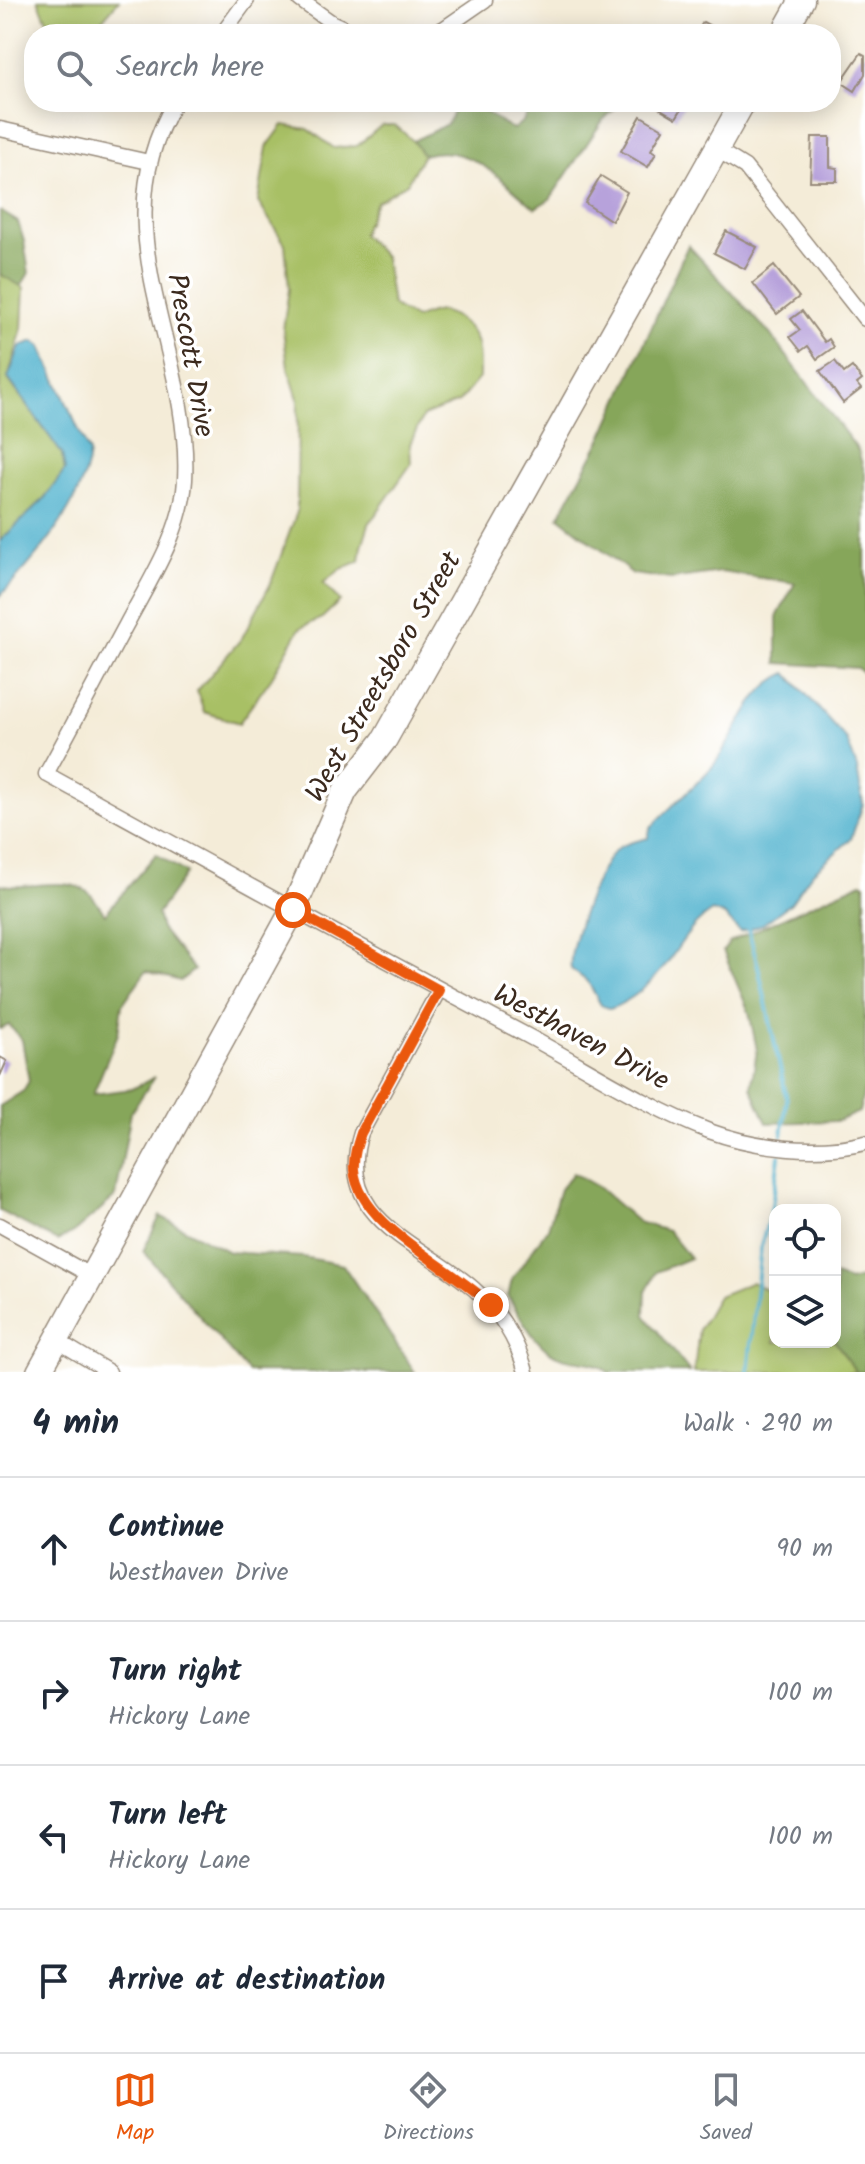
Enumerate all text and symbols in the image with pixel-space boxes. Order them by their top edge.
search box [24,24,841,112]
text: Search here [116,44,264,92]
icon: search [52,46,96,90]
street label: Prescott Drive [153,270,226,441]
street label: West Streetsboro Street [294,542,475,811]
route start [275,892,311,928]
street label: Westhaven Drive [484,973,678,1104]
map controls [769,1204,841,1348]
button: locate [769,1204,841,1276]
button: layers [769,1276,841,1348]
route end [473,1287,509,1323]
text: 4 min [32,1397,119,1451]
text: Walk · 290 m [683,1403,833,1445]
text: Continue [108,1504,224,1552]
icon: ahead [32,1527,76,1571]
text: 90 m [776,1528,833,1570]
text: Westhaven Drive [108,1552,289,1594]
text: Turn right [108,1648,241,1696]
icon: right [32,1671,76,1715]
text: 100 m [768,1672,833,1714]
text: Hickory Lane [108,1696,250,1738]
text: Turn left [108,1792,227,1840]
icon: left [32,1815,76,1859]
text: 100 m [768,1816,833,1858]
text: Hickory Lane [108,1840,250,1882]
text: Arrive at destination [108,1957,385,2005]
icon: arrive [32,1959,76,2003]
tab: Map [113,2068,157,2151]
tab: Directions [383,2068,474,2151]
tab: Saved [700,2068,752,2151]

